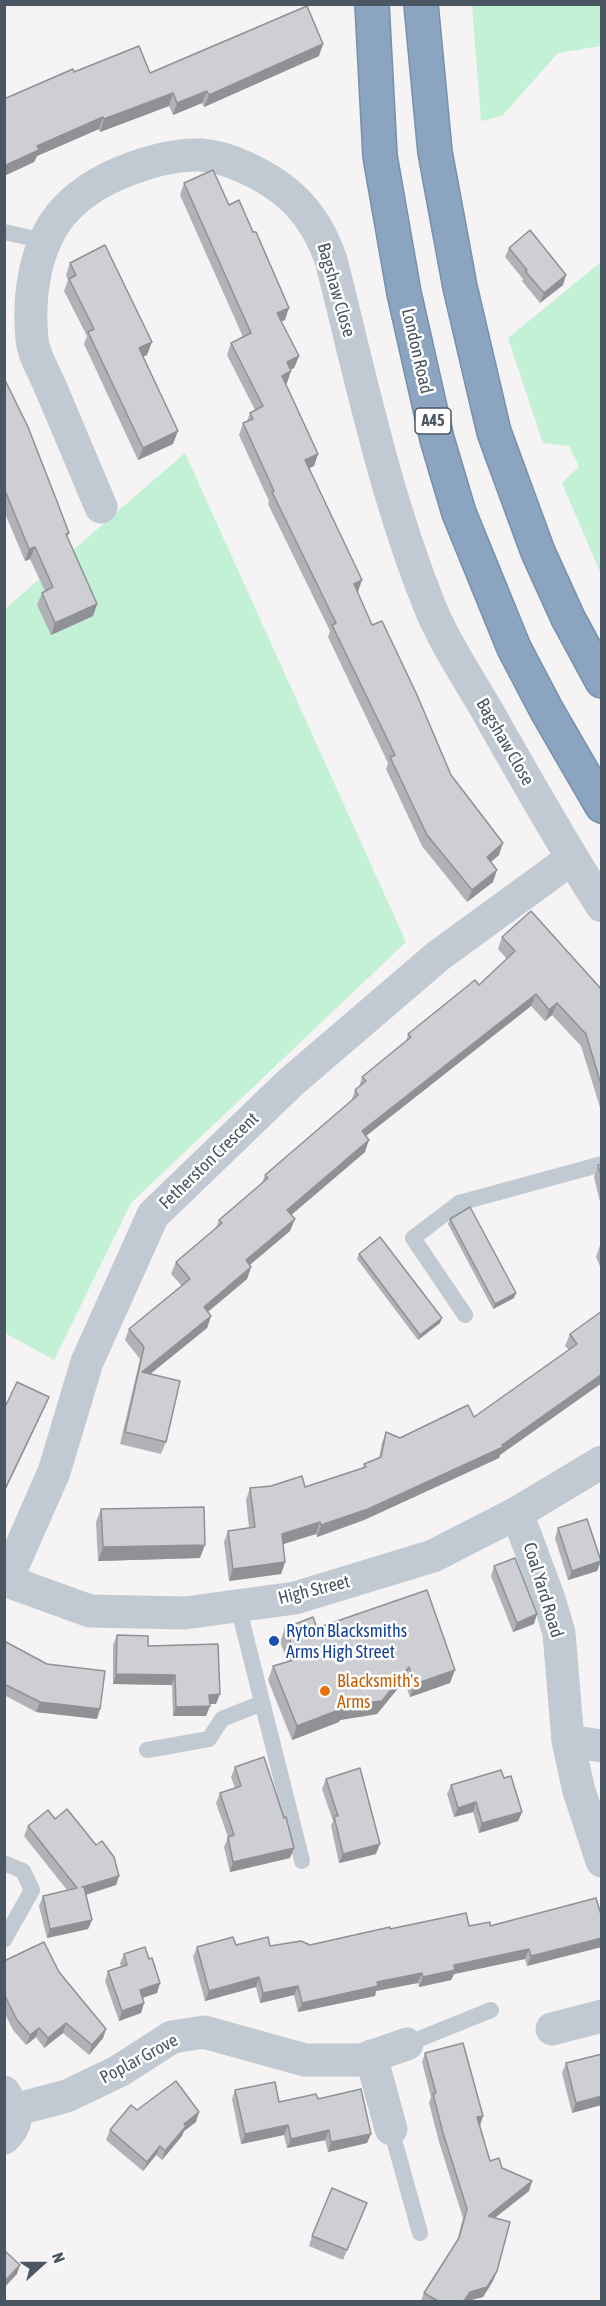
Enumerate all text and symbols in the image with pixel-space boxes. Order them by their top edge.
street label: Bagshaw Close [312,240,360,340]
street label: London Road [397,306,437,396]
road number: A45 [415,408,451,434]
street label: Bagshaw Close [471,695,539,789]
street label: Fetherston Crescent [155,1108,263,1214]
street label: Coal Yard Road [518,1540,568,1640]
street label: High Street [276,1571,352,1609]
place label: Ryton Blacksmiths Arms High Street [286,1620,407,1662]
marker: Ryton Blacksmiths Arms High Street [267,1634,281,1648]
place label: Blacksmith's Arms [337,1670,420,1712]
marker: Blacksmith's Arms [318,1684,332,1698]
street label: Poplar Grove [96,2029,182,2089]
north arrow [12,2234,72,2294]
text: N [49,2250,69,2265]

